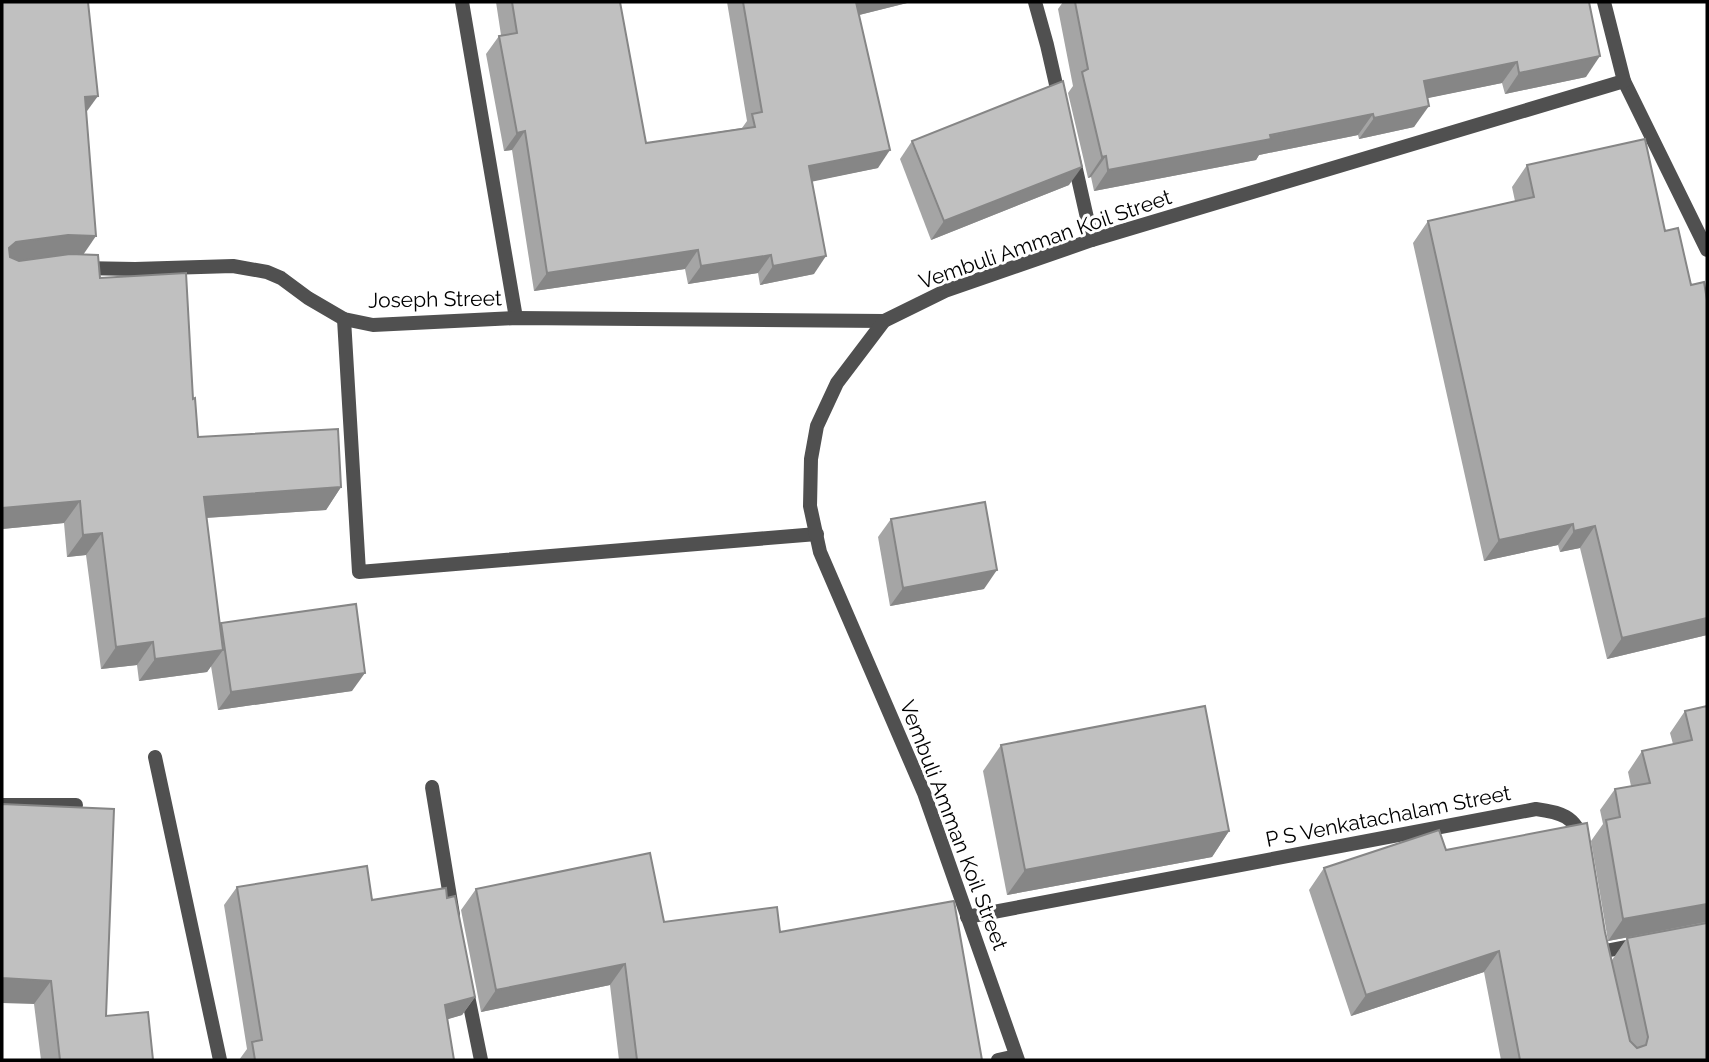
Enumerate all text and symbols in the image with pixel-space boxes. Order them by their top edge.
street label: Vembuli Amman Koil Street [915,184,1175,294]
street label: Joseph Street [368,285,502,313]
street label: Vembuli Amman Koil Street [895,697,1013,953]
street label: P S Venkatachalam Street [1263,780,1513,852]

